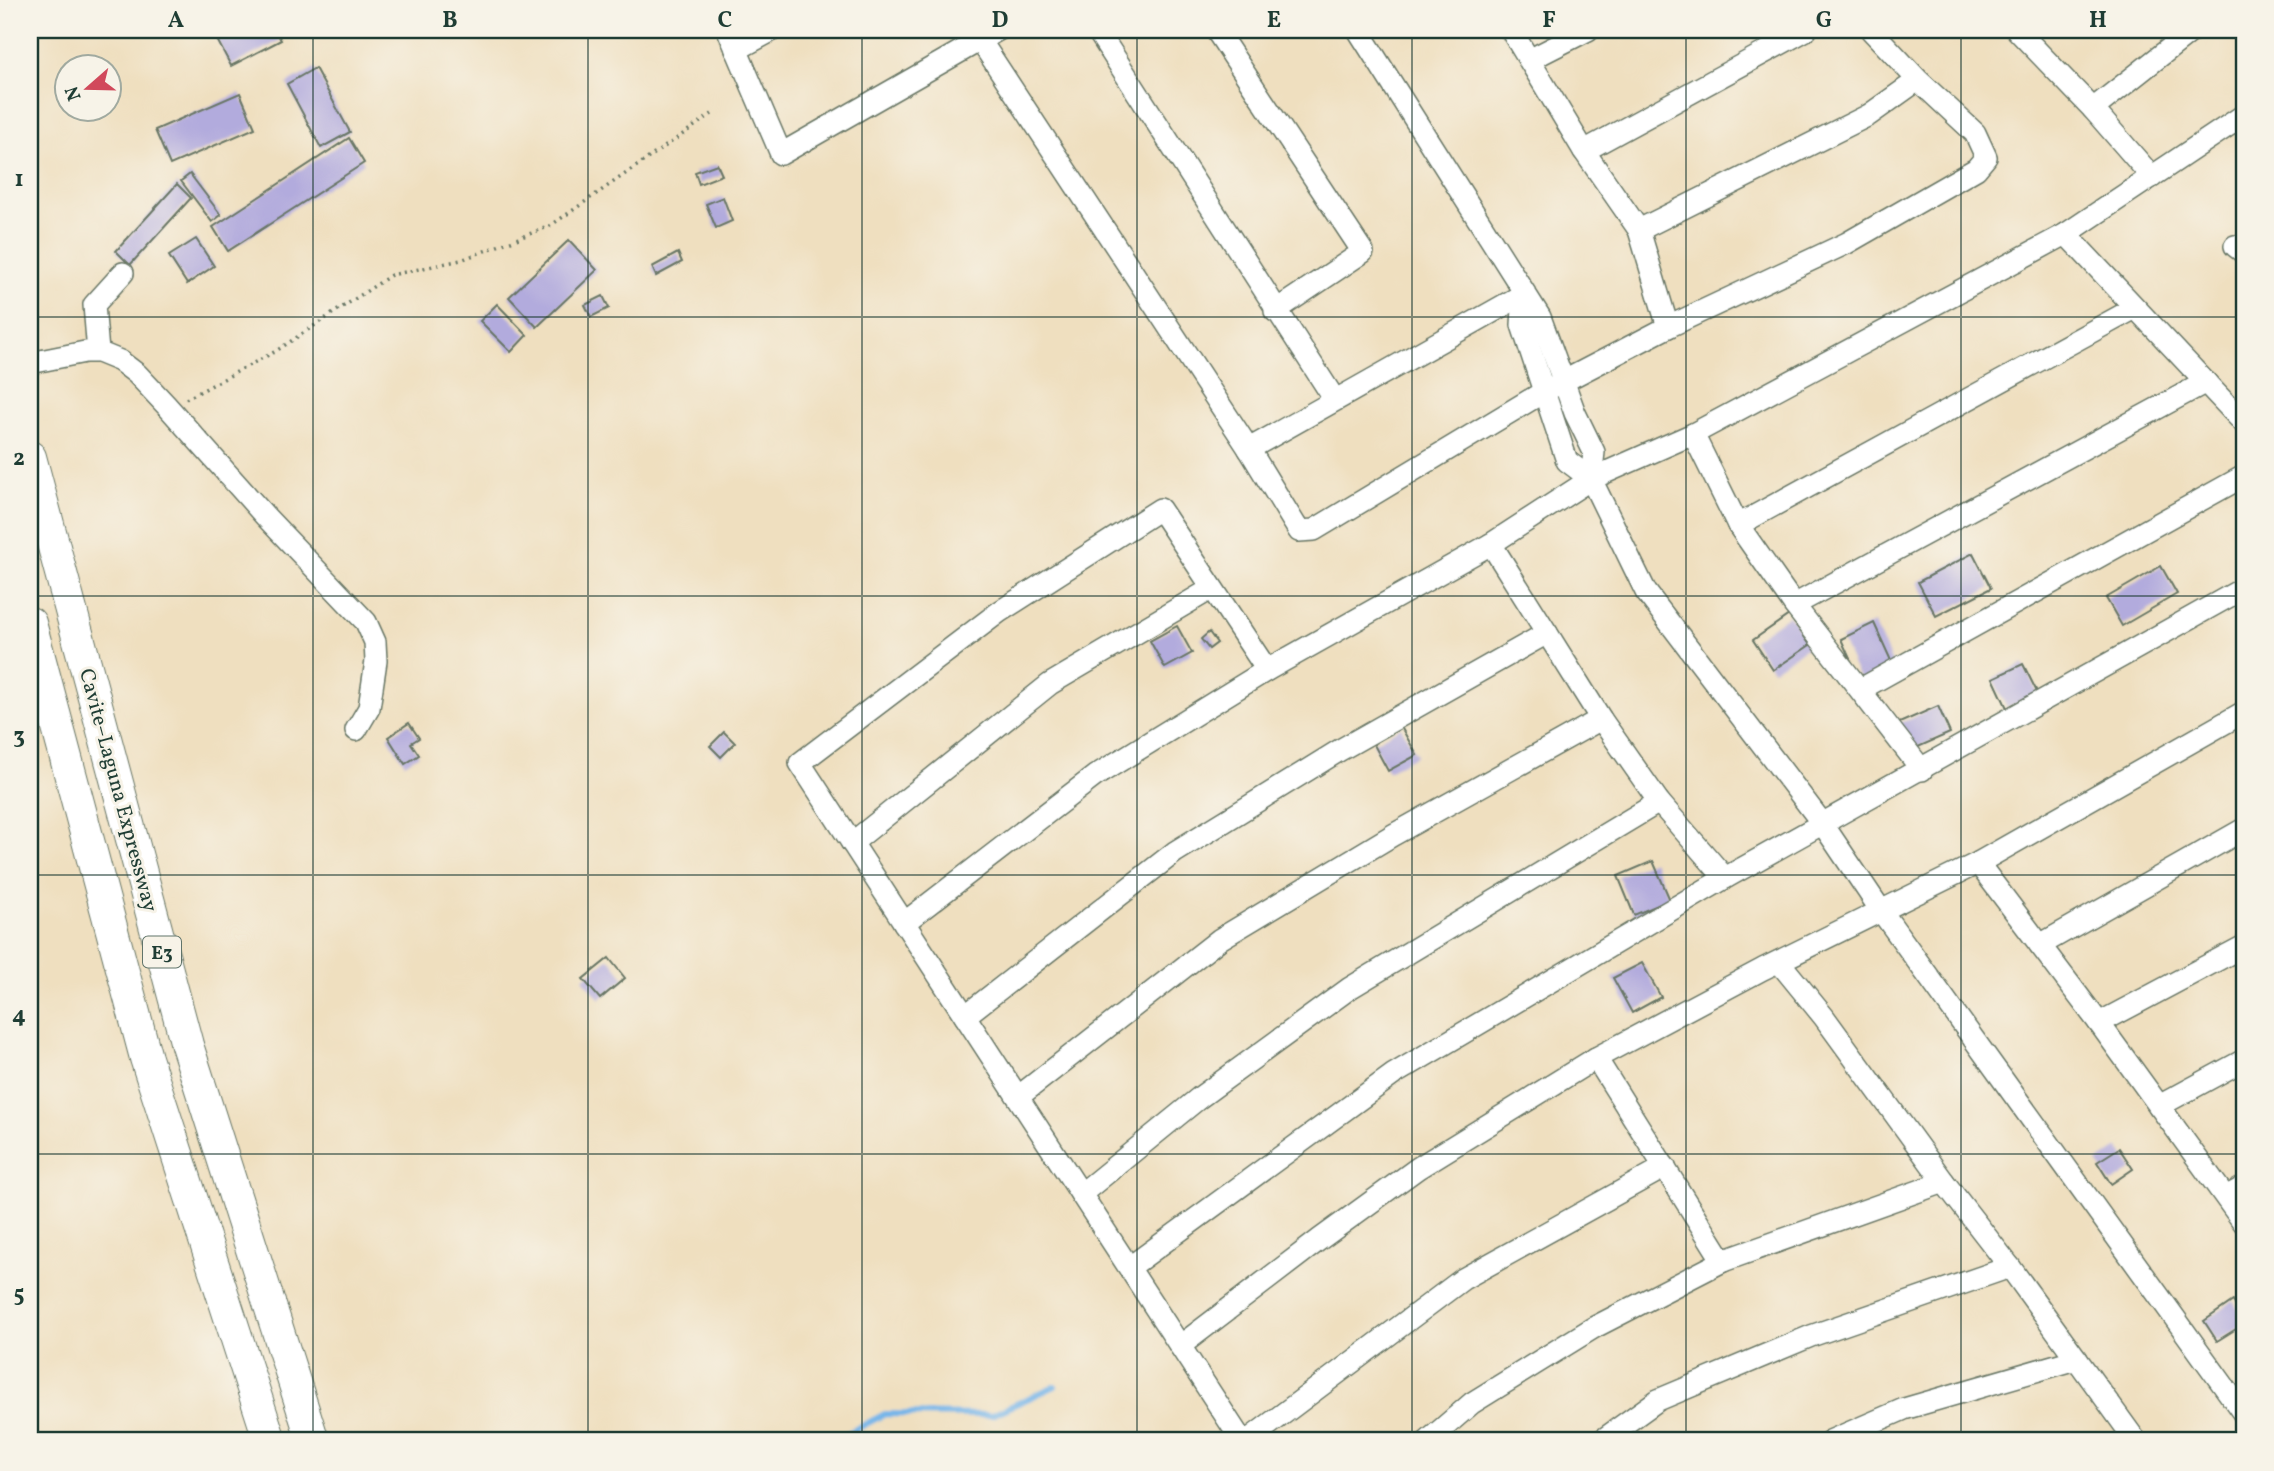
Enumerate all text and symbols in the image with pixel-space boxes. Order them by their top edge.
text: A [168,5,184,37]
text: B [442,5,458,37]
text: C [718,5,732,37]
text: D [992,5,1009,37]
text: E [1267,5,1281,37]
text: F [1542,5,1556,37]
text: G [1816,5,1832,37]
text: H [2089,5,2107,37]
north arrow [52,52,122,122]
text: N [59,82,88,104]
text: 1 [14,164,24,196]
text: 2 [13,443,25,475]
street label: Cavite–Laguna Expressway [71,666,164,916]
text: 3 [13,721,25,753]
road number: E3 [143,936,181,968]
text: 4 [12,1000,26,1032]
text: 5 [13,1279,25,1311]

